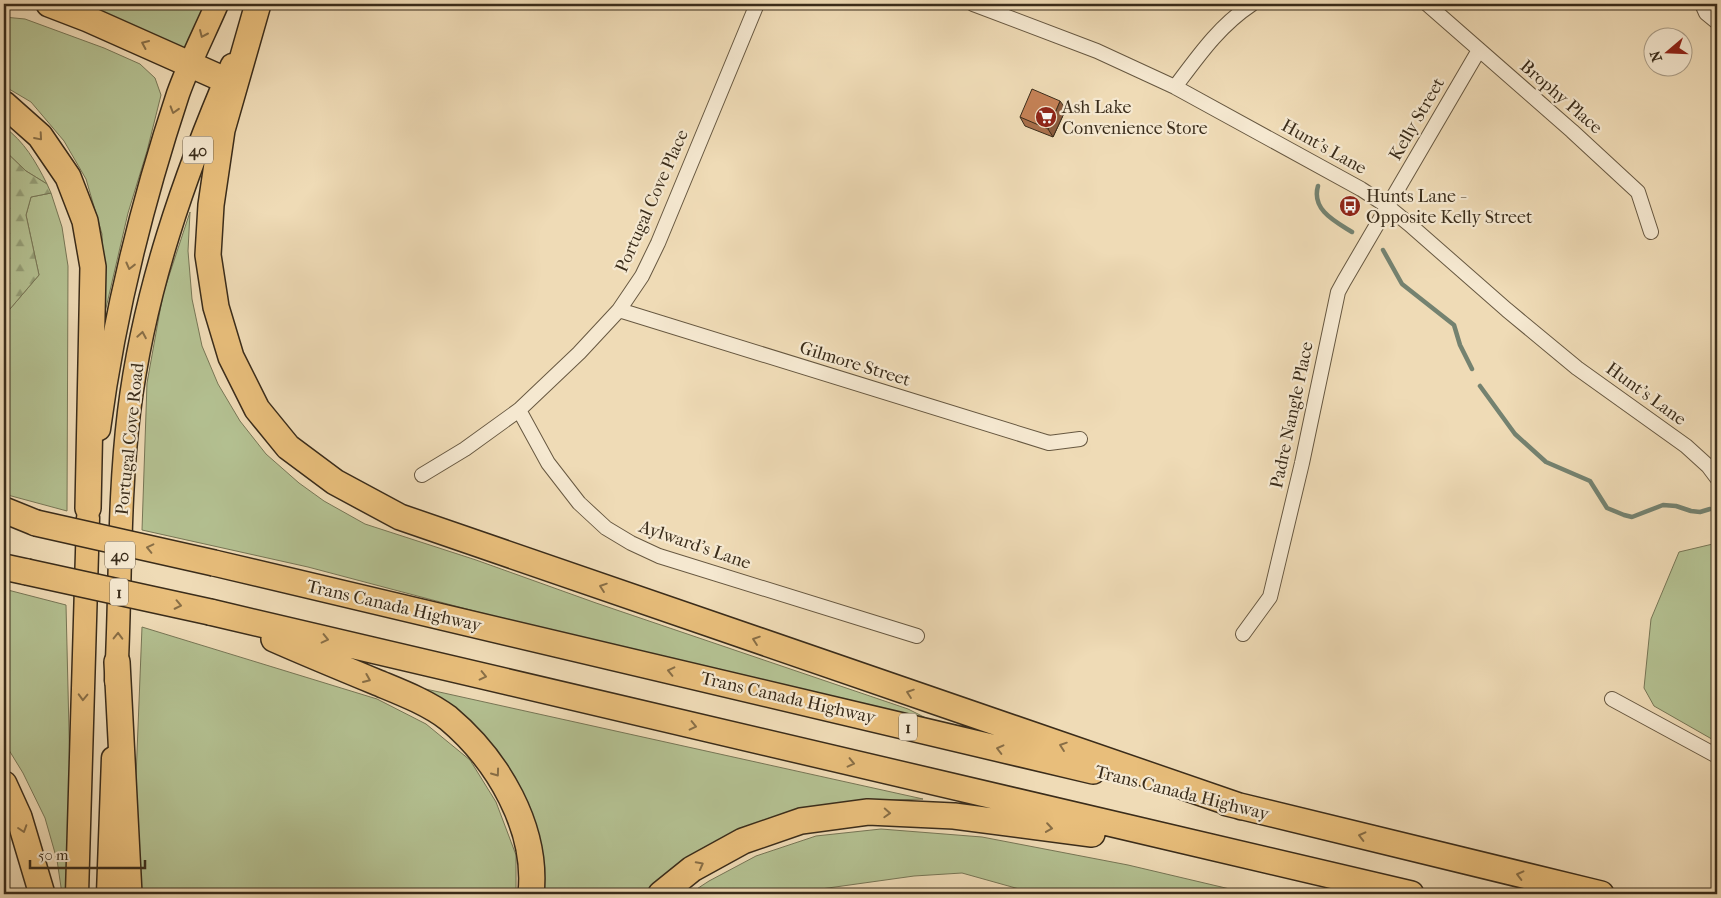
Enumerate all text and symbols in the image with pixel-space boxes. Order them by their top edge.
north arrow [1644,28,1694,78]
one-way arrow [199,29,210,38]
one-way arrow [141,40,150,51]
text: N [1646,48,1666,64]
street label: Brophy Place [1516,56,1606,138]
street label: Kelly Street [1385,73,1449,164]
place label: Ash Lake Convenience Store [1061,97,1208,139]
one-way arrow [169,105,179,113]
supermarket icon: Ash Lake Convenience Store [1034,105,1058,129]
street label: Hunt's Lane [1278,115,1370,179]
street label: Portugal Cove Place [611,126,693,276]
one-way arrow [34,132,43,141]
road number: 40 [183,136,213,164]
place label: Hunts Lane - Opposite Kelly Street [1366,186,1533,228]
bus stop icon: Hunts Lane - Opposite Kelly Street [1338,194,1362,218]
one-way arrow [125,262,136,271]
one-way arrow [137,330,147,339]
street label: Gilmore Street [797,337,913,391]
street label: Padre Nangle Place [1266,340,1318,490]
street label: Hunt's Lane [1602,358,1690,430]
street label: Portugal Cove Road [112,362,148,516]
street label: Aylward's Lane [635,516,754,574]
road number: 40 [105,542,135,568]
one-way arrow [145,543,154,554]
street label: Trans Canada Highway [305,576,485,637]
road number: 1 [110,578,128,606]
one-way arrow [599,583,607,593]
one-way arrow [173,599,182,610]
one-way arrow [113,631,123,639]
one-way arrow [321,633,330,644]
one-way arrow [752,636,761,646]
one-way arrow [667,666,676,677]
street label: Trans Canada Highway [699,668,879,729]
one-way arrow [479,670,488,681]
one-way arrow [362,672,371,683]
one-way arrow [906,689,914,699]
one-way arrow [78,694,88,701]
road number: 1 [899,714,917,740]
one-way arrow [688,720,697,731]
one-way arrow [1060,742,1068,752]
one-way arrow [996,744,1004,754]
one-way arrow [846,757,855,768]
street label: Trans Canada Highway [1093,761,1273,825]
one-way arrow [490,767,498,776]
one-way arrow [884,807,892,818]
one-way arrow [1045,822,1053,833]
one-way arrow [17,824,27,833]
one-way arrow [1357,831,1366,842]
scale bar [30,838,145,870]
text: 50 m [38,846,69,864]
one-way arrow [694,861,703,871]
one-way arrow [1516,870,1524,880]

